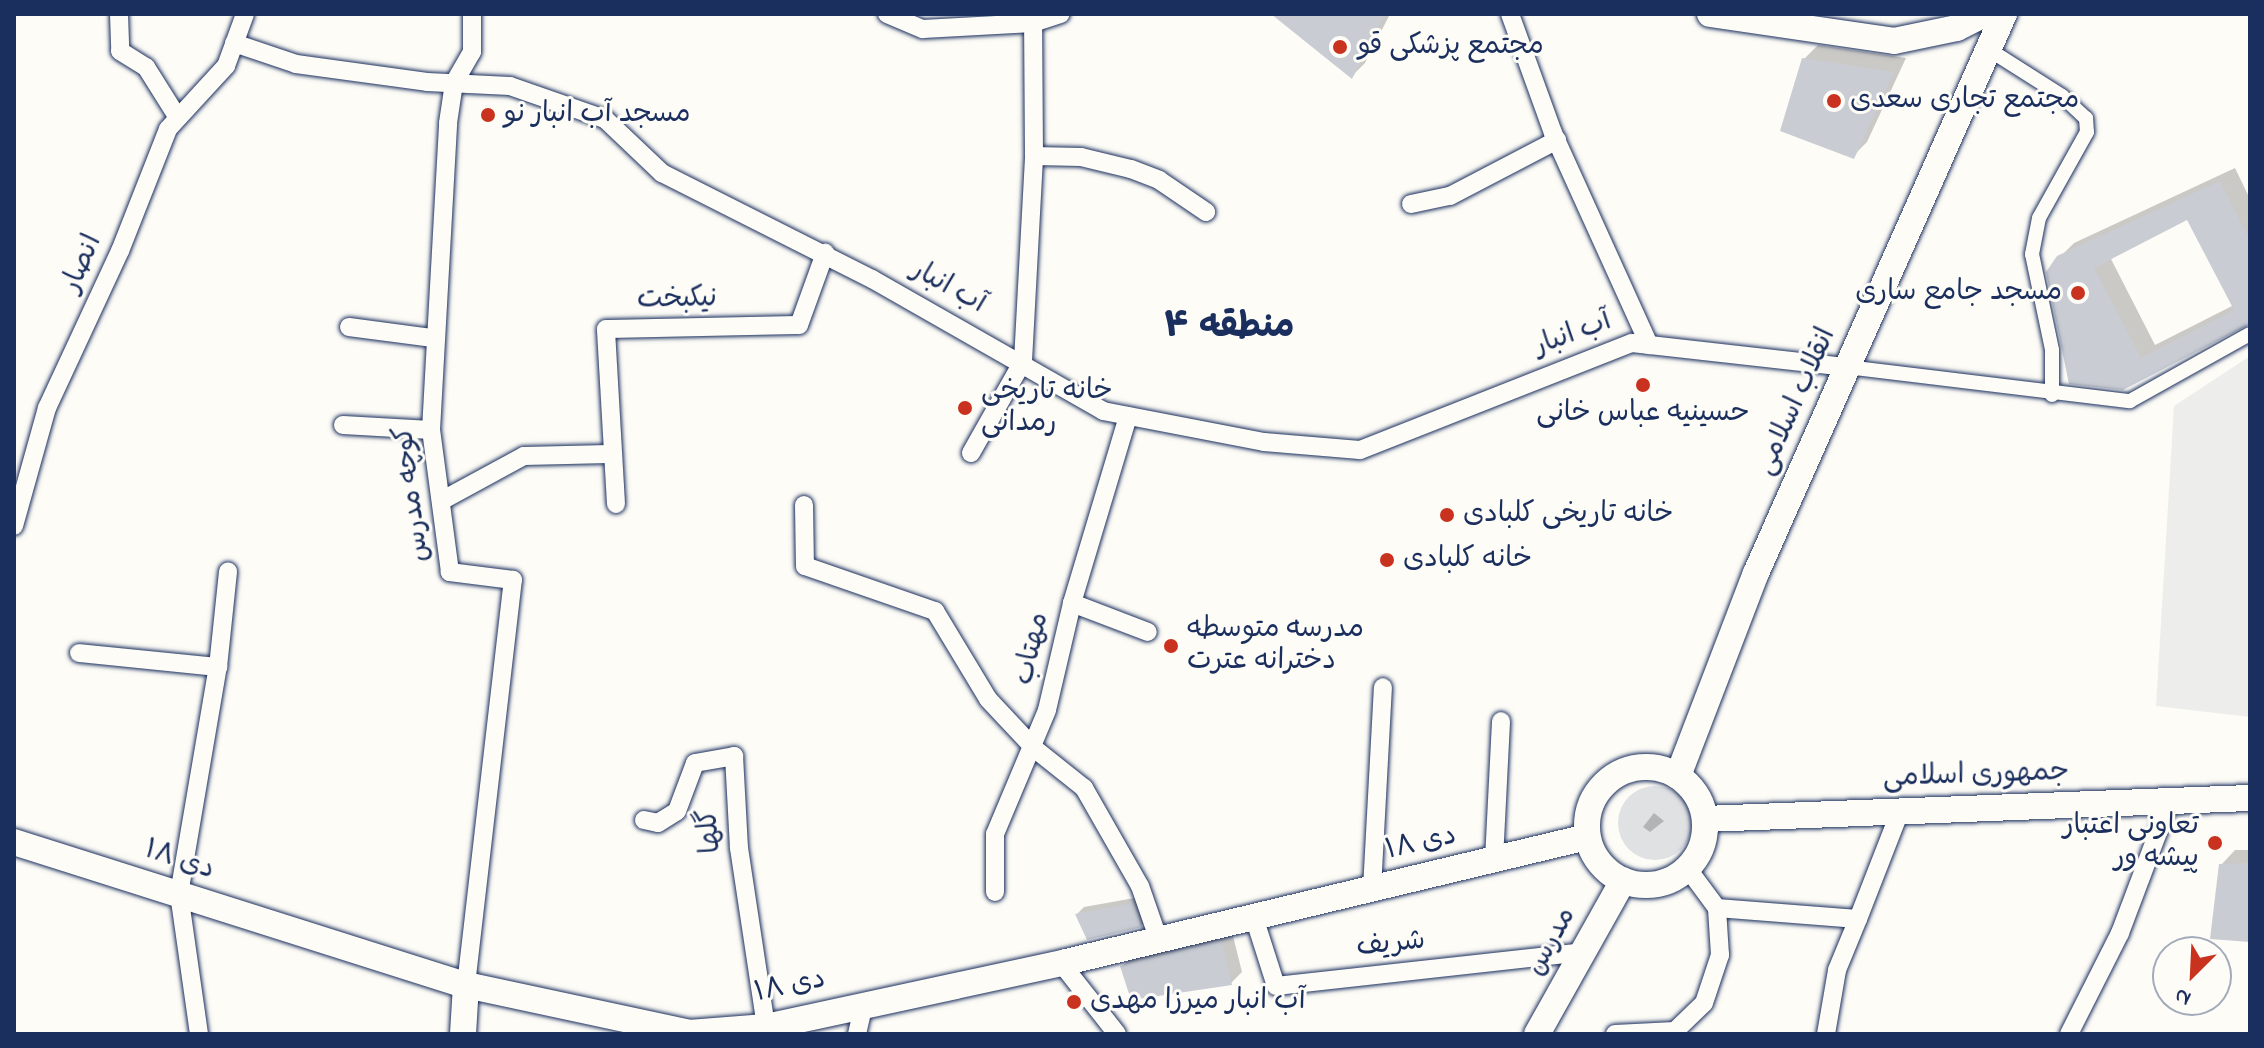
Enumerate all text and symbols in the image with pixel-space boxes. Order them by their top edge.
place label: مجتمع پزشکی قو [1358,30,1544,64]
marker: مجتمع پزشکی قو [1329,36,1351,58]
place label: مجتمع تجاری سعدی [1850,84,2079,118]
marker: مجتمع تجاری سعدی [1825,92,1843,110]
place label: مسجد آب انبار نو [504,98,691,132]
marker: مسجد آب انبار نو [479,106,497,124]
street label: انصار [55,230,111,298]
street label: آب انبار [905,254,991,322]
place label: مسجد جامع ساری [1855,276,2062,310]
street label: نیکبخت [637,283,717,317]
marker: مسجد جامع ساری [2069,284,2087,302]
district label: منطقه ۴ [1164,306,1294,350]
street label: آب انبار [1530,306,1616,364]
street label: انقلاب اسلامی [1750,323,1844,481]
place label: خانه تاریخی رمدانی [981,375,1113,441]
marker: حسینیه عباس خانی [1634,376,1652,394]
place label: حسینیه عباس خانی [1536,397,1750,431]
marker: خانه تاریخی رمدانی [956,399,974,417]
street label: کوچه مدرس [388,424,438,564]
place label: خانه تاریخی کلبادی [1463,498,1673,532]
marker: خانه تاریخی کلبادی [1438,506,1456,524]
place label: خانه کلبادی [1403,543,1532,577]
marker: خانه کلبادی [1378,551,1396,569]
street label: مهتاب [1008,610,1058,688]
place label: مدرسه متوسطه دخترانه عترت [1187,613,1364,679]
marker: مدرسه متوسطه دخترانه عترت [1162,637,1180,655]
street label: جمهوری اسلامی [1882,756,2070,796]
street label: گلها [692,807,730,855]
place label: تعاونی اعتبار پیشه ور [2063,810,2199,876]
street label: ۱۸ دی [1382,820,1460,868]
street label: ۱۸ دی [140,834,218,888]
marker: تعاونی اعتبار پیشه ور [2206,834,2224,852]
street label: مدرس [1520,902,1584,982]
street label: شریف [1355,925,1427,965]
north arrow [2152,936,2232,1016]
street label: ۱۸ دی [752,963,828,1011]
text: N [2170,978,2196,1014]
place label: آب انبار میرزا مهدی [1090,985,1306,1019]
marker: آب انبار میرزا مهدی [1065,993,1083,1011]

